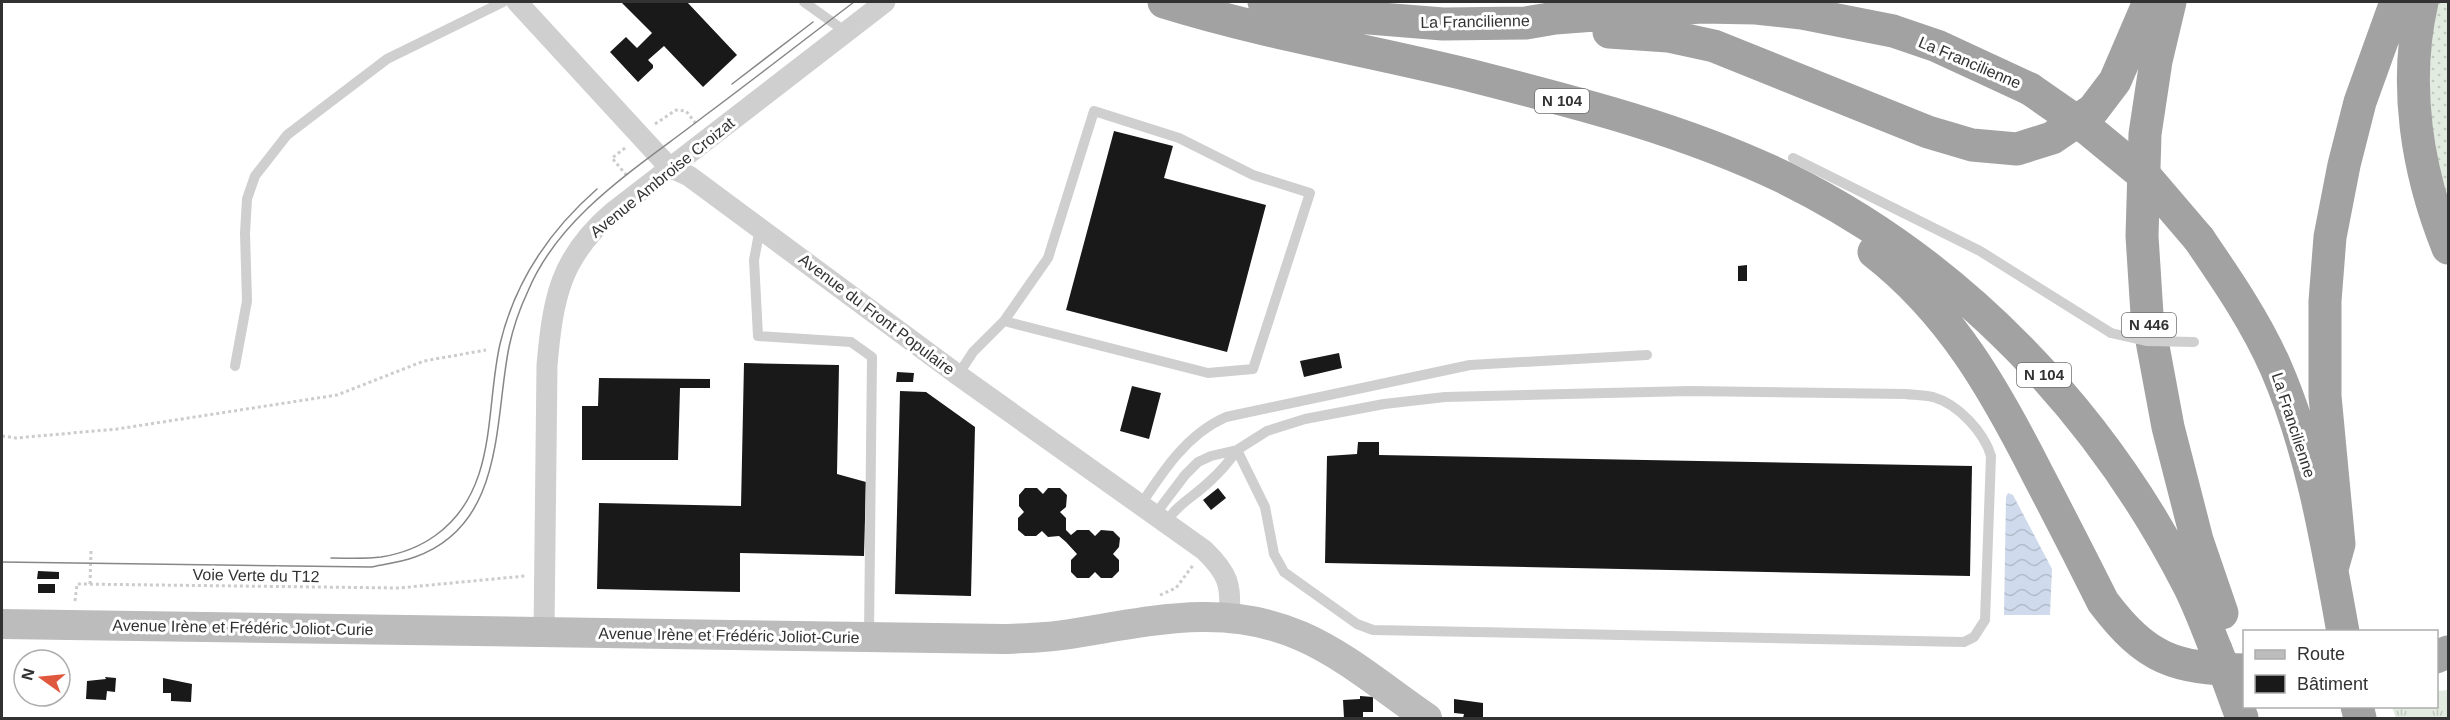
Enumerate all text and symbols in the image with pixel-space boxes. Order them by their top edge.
street label: La Francilienne [1420,12,1530,31]
street label: La Francilienne [1916,33,2024,92]
road number: N 104 [1535,89,1589,113]
street label: Avenue Ambroise Croizat [587,114,738,241]
street label: Avenue du Front Populaire [796,250,958,378]
road number: N 446 [2122,313,2176,337]
road number: N 104 [2017,363,2071,387]
street label: La Francilienne [2269,371,2319,480]
street label: Voie Verte du T12 [192,566,320,585]
street label: Avenue Irène et Frédéric Joliot-Curie [112,617,374,638]
street label: Avenue Irène et Frédéric Joliot-Curie [598,625,860,646]
legend [2243,630,2438,708]
text: Route [2297,644,2345,664]
north arrow [12,648,72,708]
text: N [18,666,38,682]
text: Bâtiment [2297,674,2368,694]

